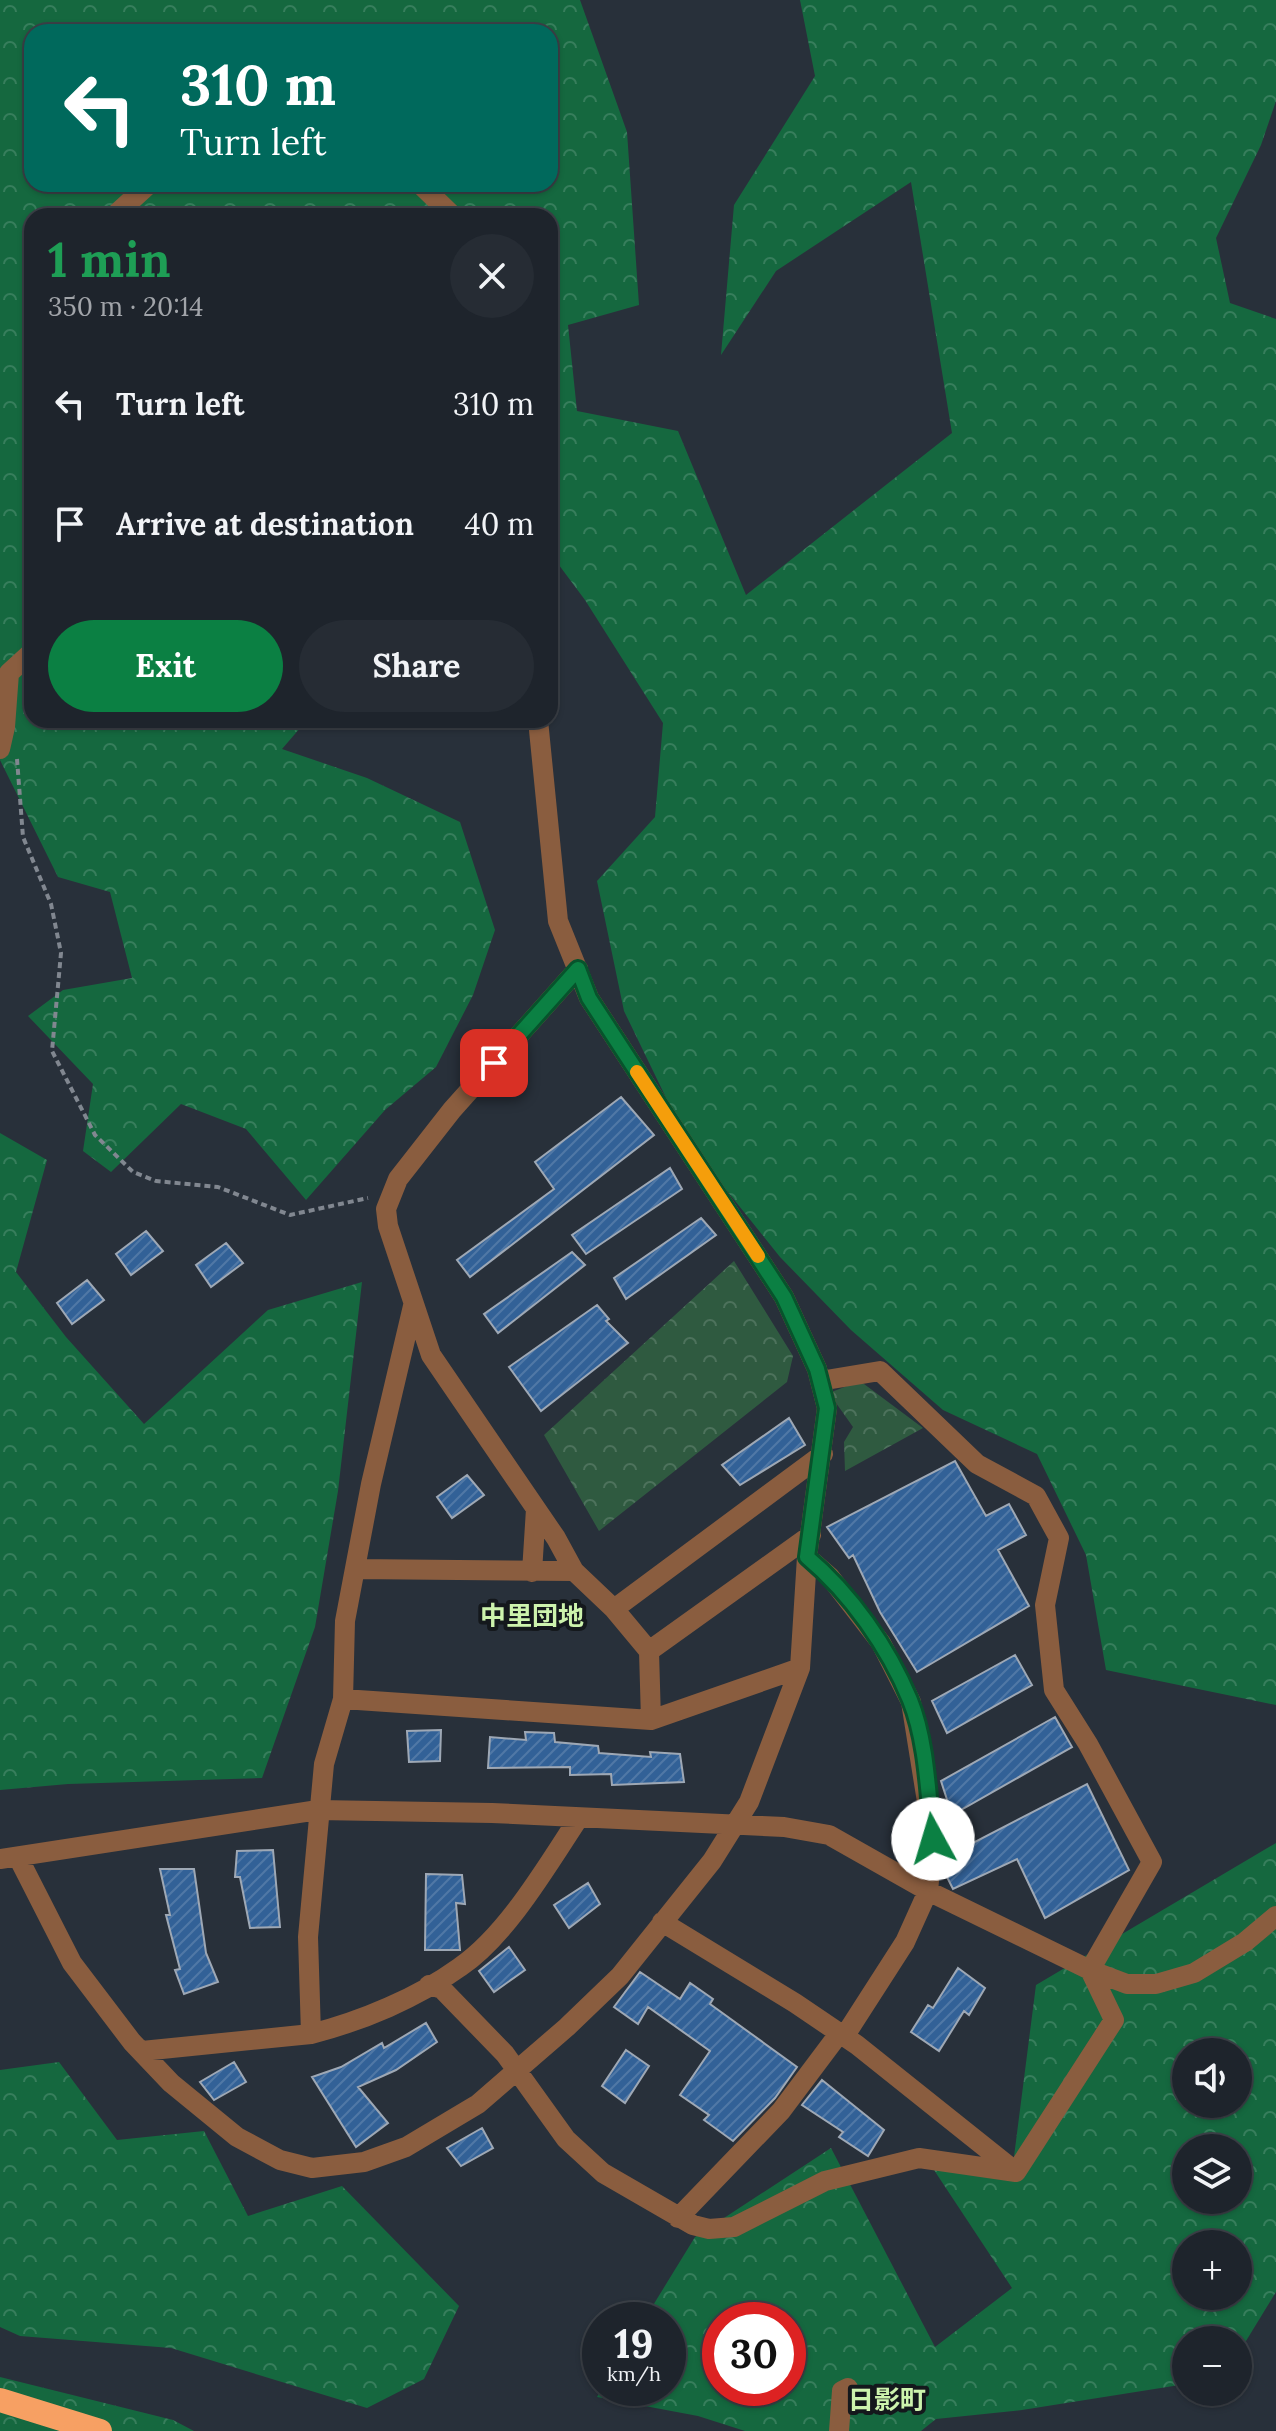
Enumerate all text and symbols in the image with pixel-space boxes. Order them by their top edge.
text: 310 m [180,49,336,120]
icon: left [48,56,152,160]
text: Turn left [180,119,327,165]
text: 1 min [48,229,171,290]
button: close [450,234,534,318]
text: 350 m · 20:14 [48,290,203,323]
icon: left [48,382,92,426]
text: Turn left [116,385,244,423]
text: 310 m [453,385,534,423]
icon: arrive [48,502,92,546]
text: Arrive at destination [116,505,414,543]
text: 40 m [464,505,534,543]
button: Exit [48,620,283,712]
button: Share [299,620,534,712]
pin [460,1029,528,1097]
icon: arrive [472,1041,516,1085]
district label: 中里団地 [480,1599,584,1632]
position arrow [891,1797,975,1881]
map controls [1172,2038,1252,2406]
button: sound [1172,2038,1252,2118]
button: layers [1172,2134,1252,2214]
button: + [1172,2230,1252,2310]
speed limit sign: 30 [702,2302,806,2406]
text: 19 [614,2318,654,2369]
button: − [1172,2326,1252,2406]
text: km/h [607,2361,661,2386]
district label: 日影町 [848,2383,926,2416]

